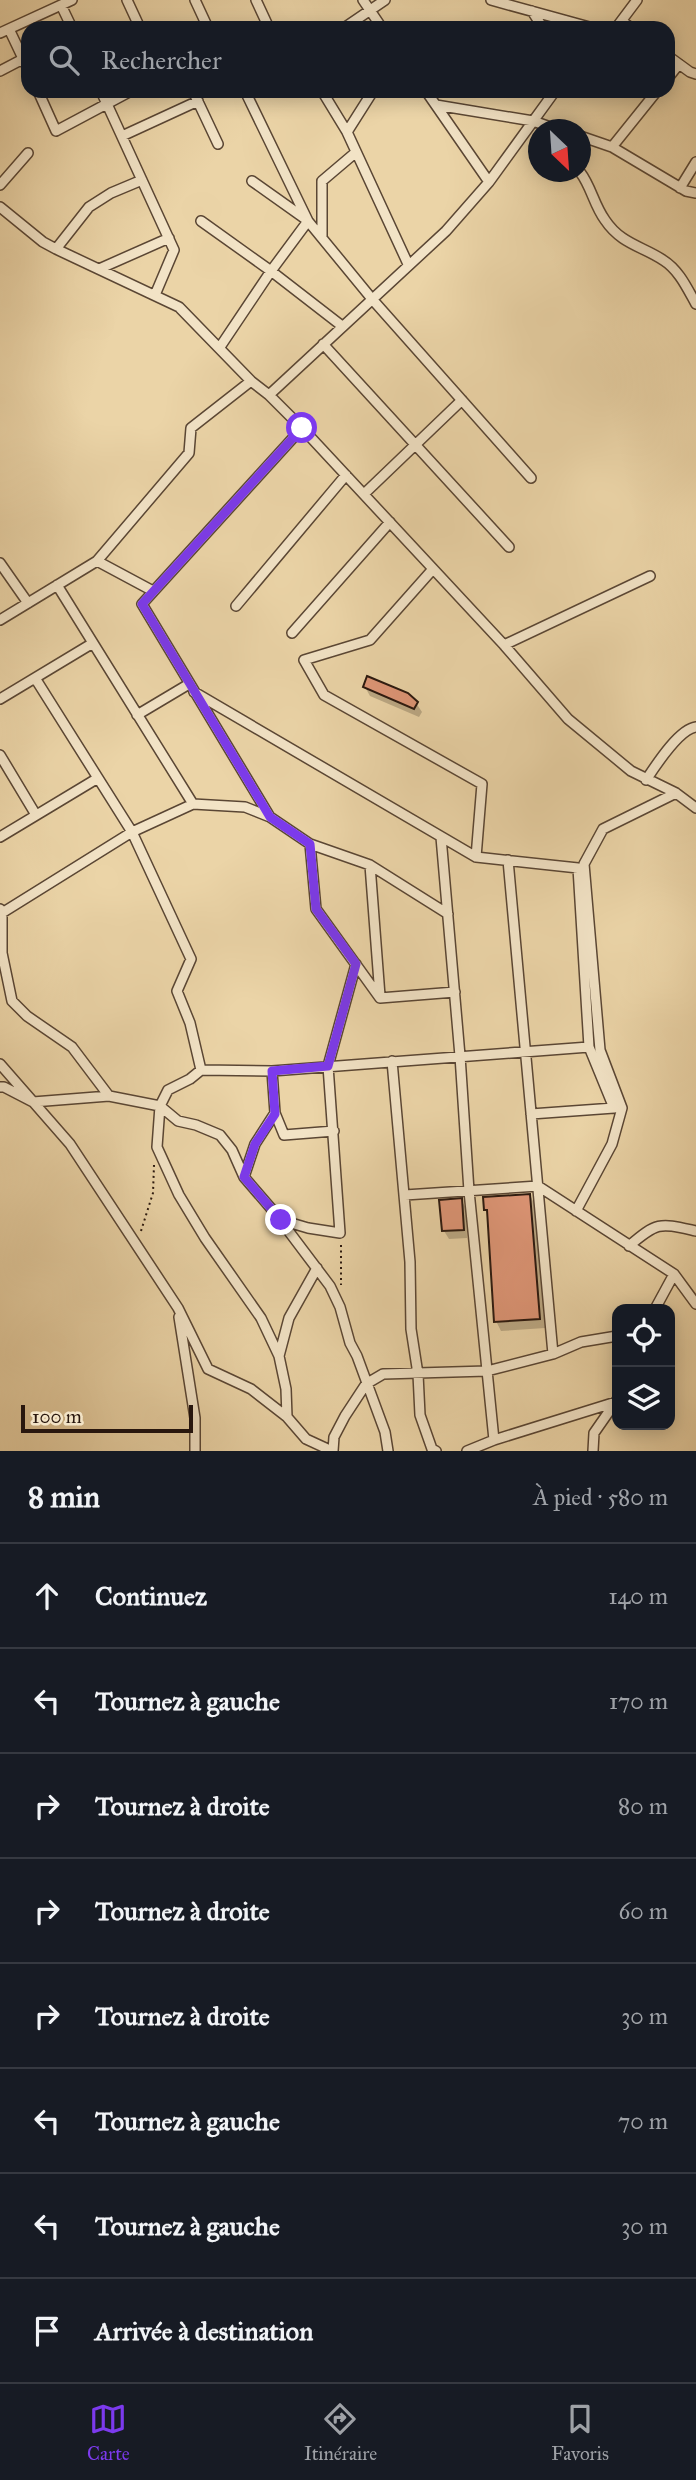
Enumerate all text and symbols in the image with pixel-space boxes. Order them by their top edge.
search box [21,21,675,98]
icon: search [45,41,83,79]
text: Rechercher [101,44,222,76]
north arrow [528,119,591,182]
route start [286,412,317,443]
route end [265,1204,296,1235]
map controls [612,1304,675,1430]
button: locate [612,1304,675,1367]
button: layers [612,1367,675,1430]
scale bar [21,1402,192,1434]
text: 100 m [32,1405,82,1428]
text: 8 min [28,1479,100,1515]
text: À pied · 580 m [533,1483,668,1511]
icon: ahead [28,1577,66,1615]
text: Continuez [95,1580,207,1612]
text: 140 m [608,1582,668,1610]
icon: left [28,1682,66,1720]
text: Tournez à gauche [95,1685,280,1717]
text: 170 m [609,1687,668,1715]
icon: right [28,1787,66,1825]
text: Tournez à droite [95,1790,270,1822]
text: 80 m [618,1792,668,1820]
icon: right [28,1892,66,1930]
text: Tournez à droite [95,1895,270,1927]
text: 60 m [619,1897,668,1925]
icon: right [28,1997,66,2035]
text: Tournez à droite [95,2000,270,2032]
text: 30 m [621,2002,668,2030]
icon: left [28,2102,66,2140]
text: Tournez à gauche [95,2105,280,2137]
text: 70 m [618,2107,668,2135]
icon: left [28,2207,66,2245]
text: Tournez à gauche [95,2210,280,2242]
text: 30 m [621,2212,668,2240]
icon: arrive [28,2312,66,2350]
text: Arrivée à destination [95,2315,313,2347]
tab: Carte [87,2400,130,2465]
tab: Itinéraire [304,2400,377,2465]
tab: Favoris [551,2400,609,2465]

